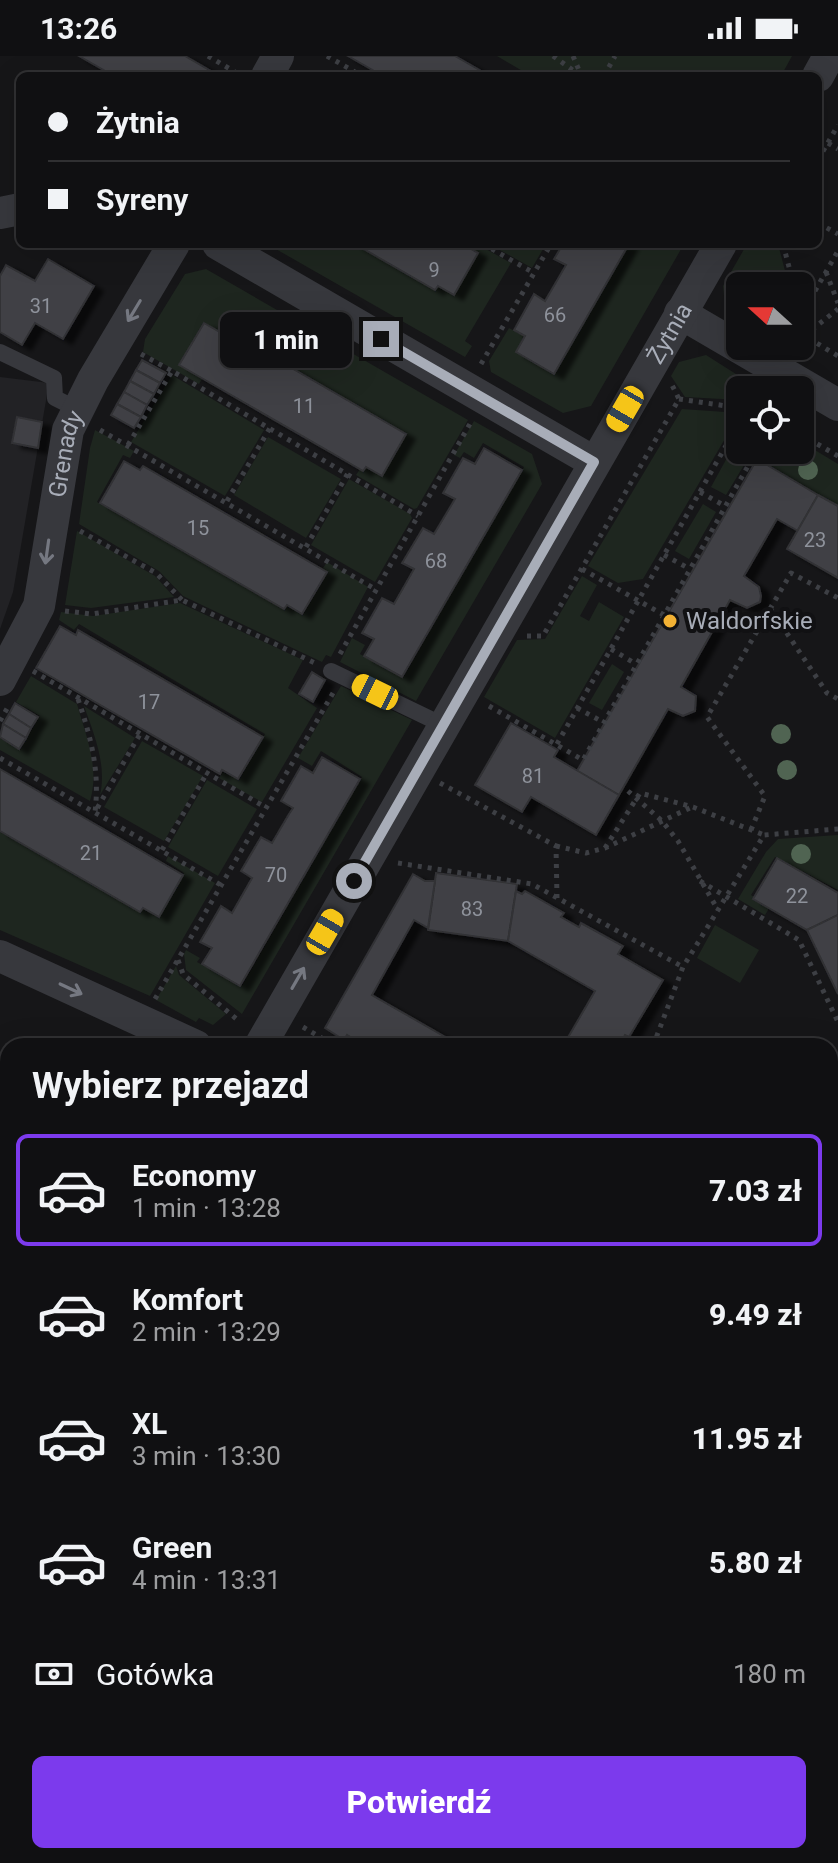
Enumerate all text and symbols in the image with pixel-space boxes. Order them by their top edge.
text: 13:26 [40,11,117,46]
text: Żytnia [96,105,180,140]
text: Syreny [96,182,188,217]
house number: 9 [428,258,440,282]
north arrow [726,272,814,360]
map controls [726,272,814,464]
house number: 31 [30,294,52,318]
street label: Żytnia [641,298,698,369]
one-way arrow [126,299,142,322]
house number: 66 [544,303,566,327]
callout: 1 min [221,311,353,367]
route end [363,321,399,357]
text: 1 min [253,325,319,355]
button: locate [726,376,814,464]
car [603,382,647,436]
house number: 11 [293,394,315,418]
street label: Grenady [43,405,90,500]
house number: 15 [187,516,209,540]
house number: 23 [804,528,826,552]
one-way arrow [39,539,54,564]
house number: 68 [425,549,447,573]
place label: Waldorfskie [686,607,813,635]
marker: Waldorfskie [661,612,679,630]
car [348,671,402,713]
house number: 17 [138,690,160,714]
house number: 81 [522,764,544,788]
house number: 21 [80,841,102,865]
house number: 70 [265,863,287,887]
route start [336,863,372,899]
house number: 22 [786,884,808,908]
house number: 83 [461,897,483,921]
car [303,905,347,959]
one-way arrow [290,967,306,990]
one-way arrow [58,982,83,997]
text: Wybierz przejazd [32,1065,309,1107]
icon: car [36,1154,108,1226]
text: Economy [132,1158,256,1193]
text: 7.03 zł [709,1173,802,1208]
text: 1 min · 13:28 [132,1193,281,1223]
icon: car [36,1278,108,1350]
text: Komfort [132,1282,243,1317]
text: 9.49 zł [709,1297,802,1332]
text: 2 min · 13:29 [132,1317,281,1347]
icon: car [36,1402,108,1474]
text: XL [132,1406,167,1441]
text: 11.95 zł [692,1421,802,1456]
text: 3 min · 13:30 [132,1441,281,1471]
icon: car [36,1526,108,1598]
text: Green [132,1530,212,1565]
text: 5.80 zł [709,1545,802,1580]
text: 4 min · 13:31 [132,1565,281,1595]
icon: cash [32,1652,76,1696]
text: Gotówka [96,1657,214,1692]
text: 180 m [733,1659,806,1689]
button: Potwierdź [32,1756,806,1848]

